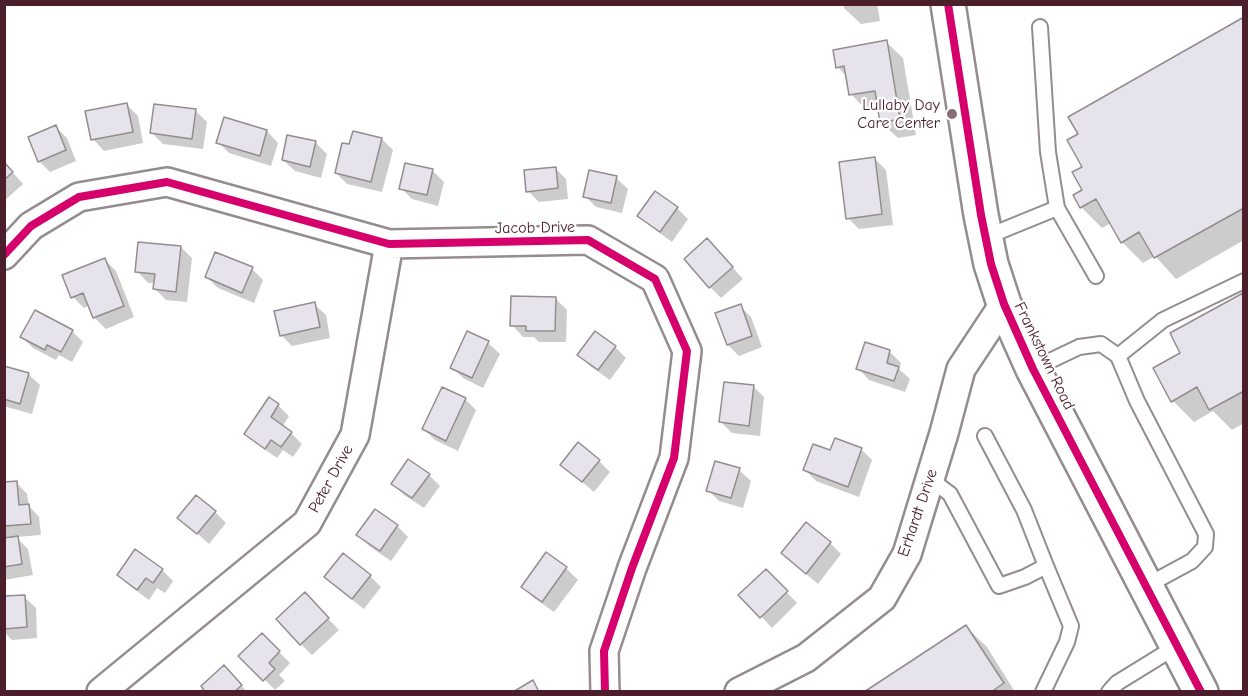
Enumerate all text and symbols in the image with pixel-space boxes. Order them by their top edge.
place label: Lullaby Day Care Center [857,95,940,133]
marker: Lullaby Day Care Center [945,107,959,121]
street label: Jacob Drive [495,218,575,238]
street label: Frankstown Road [1010,299,1078,413]
street label: Peter Drive [305,442,357,516]
street label: Erhardt Drive [894,467,942,559]

